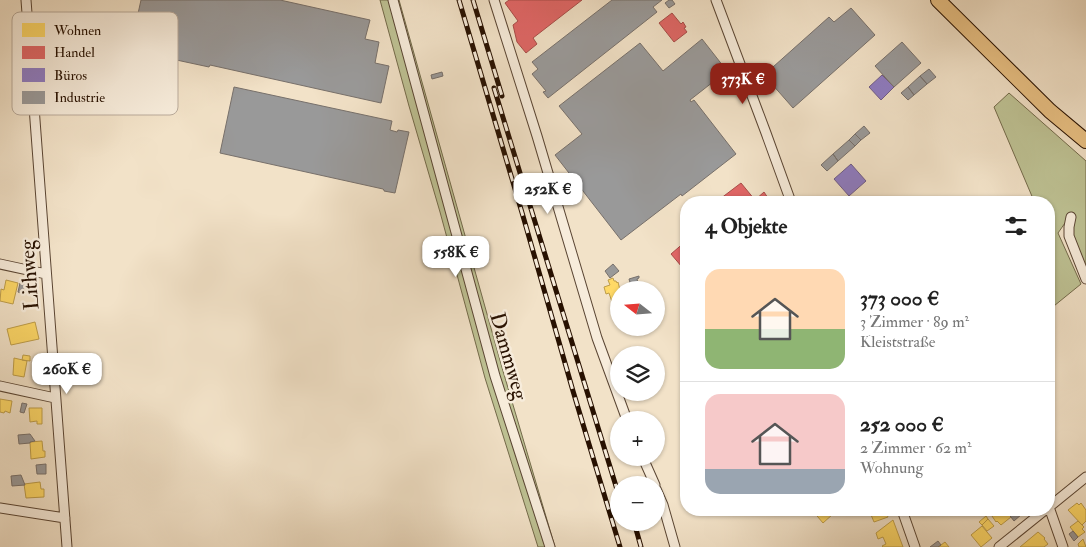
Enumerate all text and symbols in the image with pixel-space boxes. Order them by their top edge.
legend [12,12,178,115]
text: Wohnen [53,22,101,39]
text: Handel [54,44,95,61]
pin: 373K € [702,62,784,105]
text: Büros [54,67,87,84]
text: 373K € [721,69,765,89]
text: Industrie [54,89,105,106]
pin: 252K € [507,172,589,215]
text: 252K € [524,179,572,199]
icon: filters [1002,212,1030,240]
text: 4 Objekte [705,213,787,240]
pin: 558K € [415,236,497,278]
street label: Lithweg [14,238,45,311]
text: 558K € [433,242,479,262]
north arrow [610,281,665,336]
map controls [610,281,665,531]
text: 373 000 € [860,285,939,312]
icon: home [745,289,805,349]
street label: Dammweg [483,309,534,404]
text: 3 Zimmer · 89 m² [860,312,969,332]
text: Kleiststraße [860,332,935,352]
button: layers [610,346,665,401]
pin: 260K € [26,352,108,395]
text: 260K € [43,359,91,379]
button: + [610,411,665,466]
text: 252 000 € [860,411,944,438]
icon: home [745,414,805,474]
text: 2 Zimmer · 62 m² [860,438,972,458]
text: Wohnung [860,458,923,478]
button: − [610,476,665,531]

